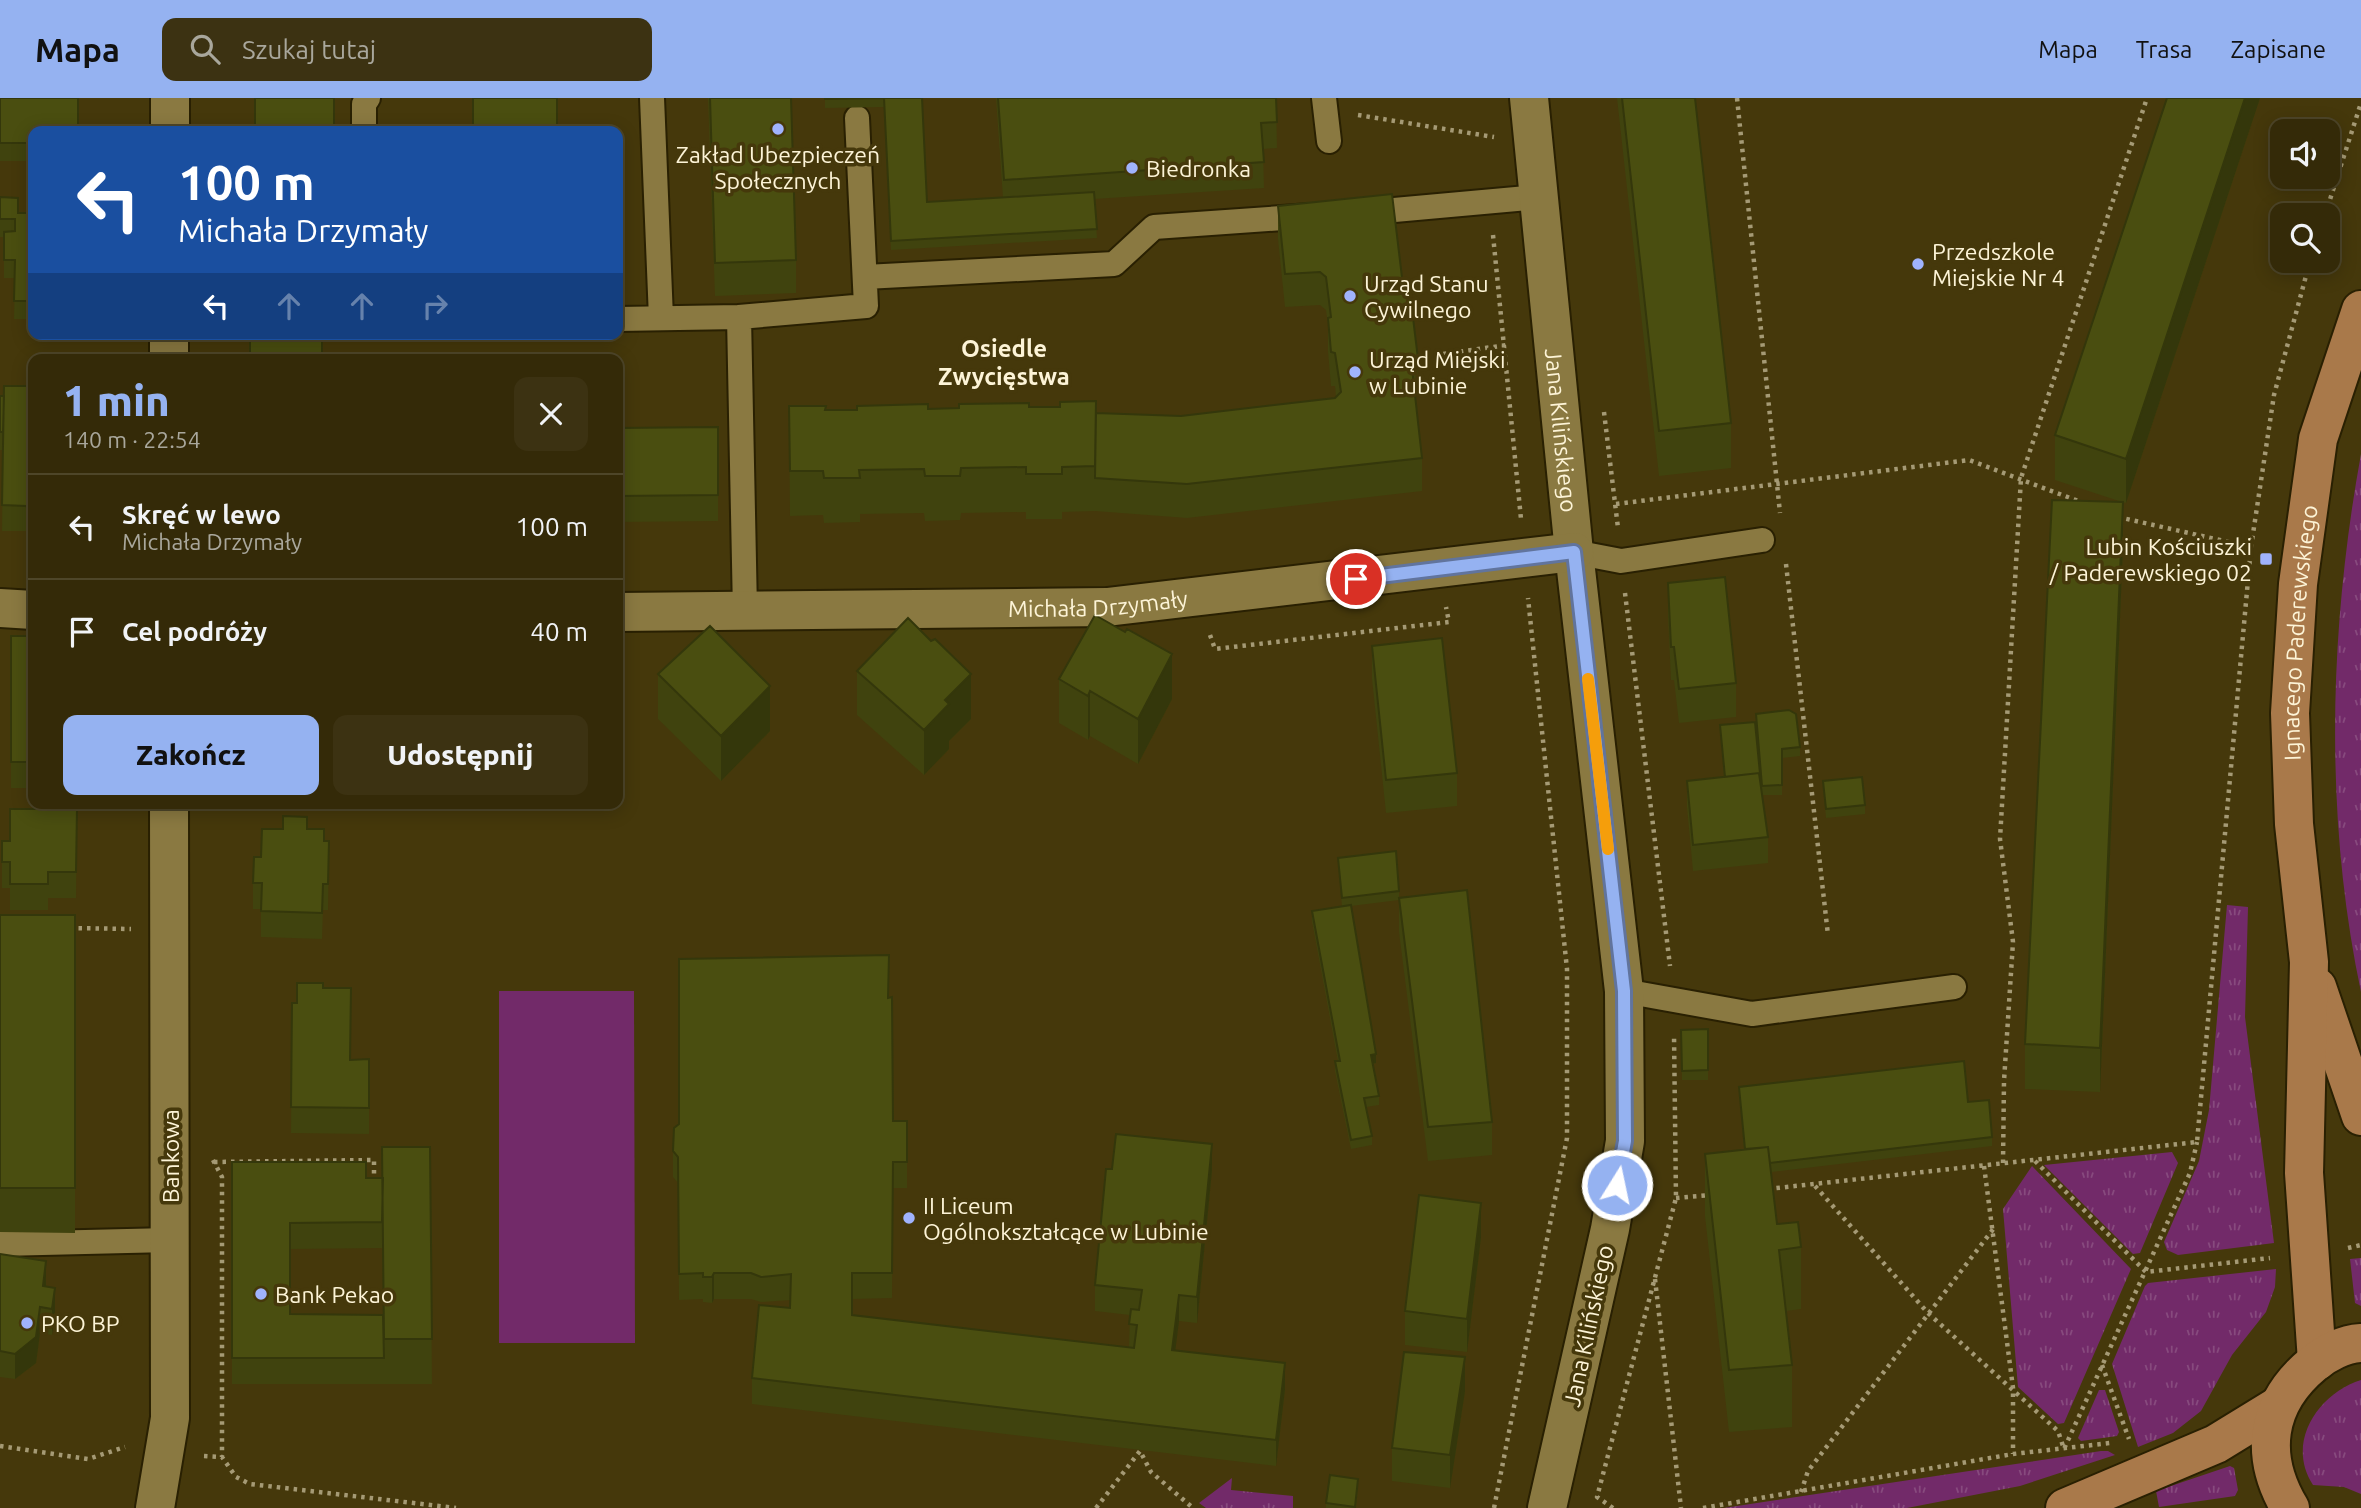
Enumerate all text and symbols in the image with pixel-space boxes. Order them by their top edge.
search box [162,18,652,81]
icon: search [186,30,224,68]
text: Mapa [35,31,120,68]
text: Szukaj tutaj [242,35,376,64]
text: Mapa [2038,36,2098,63]
text: Trasa [2136,36,2192,63]
text: Zapisane [2230,36,2326,63]
map controls [2270,119,2340,273]
button: sound [2270,119,2340,189]
marker: Zakład Ubezpieczeń Społecznych [770,121,786,137]
place label: Zakład Ubezpieczeń Społecznych [676,142,880,193]
icon: left [63,154,154,245]
text: 100 m [178,154,315,209]
place label: Biedronka [1146,156,1251,181]
marker: Biedronka [1124,160,1140,176]
button: search [2270,203,2340,273]
text: Michała Drzymały [178,212,429,248]
place label: Przedszkole Miejskie Nr 4 [1932,239,2064,290]
marker: Przedszkole Miejskie Nr 4 [1910,256,1926,272]
place label: Urząd Stanu Cywilnego [1364,271,1489,322]
icon: left [197,287,235,325]
icon: ahead [270,287,308,325]
icon: ahead [343,287,381,325]
icon: right [416,287,454,325]
marker: Urząd Stanu Cywilnego [1342,288,1358,304]
district label: Osiedle Zwycięstwa [938,335,1070,390]
place label: Urząd Miejski w Lubinie [1369,347,1506,398]
street label: Jana Kilińskiego [1541,347,1583,514]
marker: Urząd Miejski w Lubinie [1347,364,1363,380]
text: 1 min [63,377,170,424]
button: close [514,377,588,451]
text: 140 m · 22:54 [63,427,201,452]
text: Skręć w lewo [122,500,281,529]
street label: Ignacego Paderewskiego [2277,503,2321,761]
icon: left [63,508,101,546]
text: 100 m [516,512,588,541]
text: Michała Drzymały [122,529,302,554]
place label: Lubin Kościuszki / Paderewskiego 02 [2049,534,2252,585]
pin [1326,549,1386,609]
marker: Lubin Kościuszki / Paderewskiego 02 [2258,551,2274,567]
icon: arrive [1337,560,1375,598]
street label: Michała Drzymały [1008,585,1189,621]
icon: arrive [63,613,101,651]
text: Cel podróży [122,617,267,646]
text: 40 m [530,617,588,646]
button: Zakończ [63,715,319,795]
button: Udostępnij [333,715,588,795]
street label: Bankowa [158,1109,183,1203]
position arrow [1580,1148,1654,1222]
place label: II Liceum Ogólnokształcące w Lubinie [923,1193,1209,1244]
marker: II Liceum Ogólnokształcące w Lubinie [901,1210,917,1226]
street label: Jana Kilińskiego [1559,1243,1617,1409]
place label: Bank Pekao [275,1282,394,1307]
marker: Bank Pekao [253,1286,269,1302]
place label: PKO BP [41,1311,120,1336]
marker: PKO BP [19,1315,35,1331]

